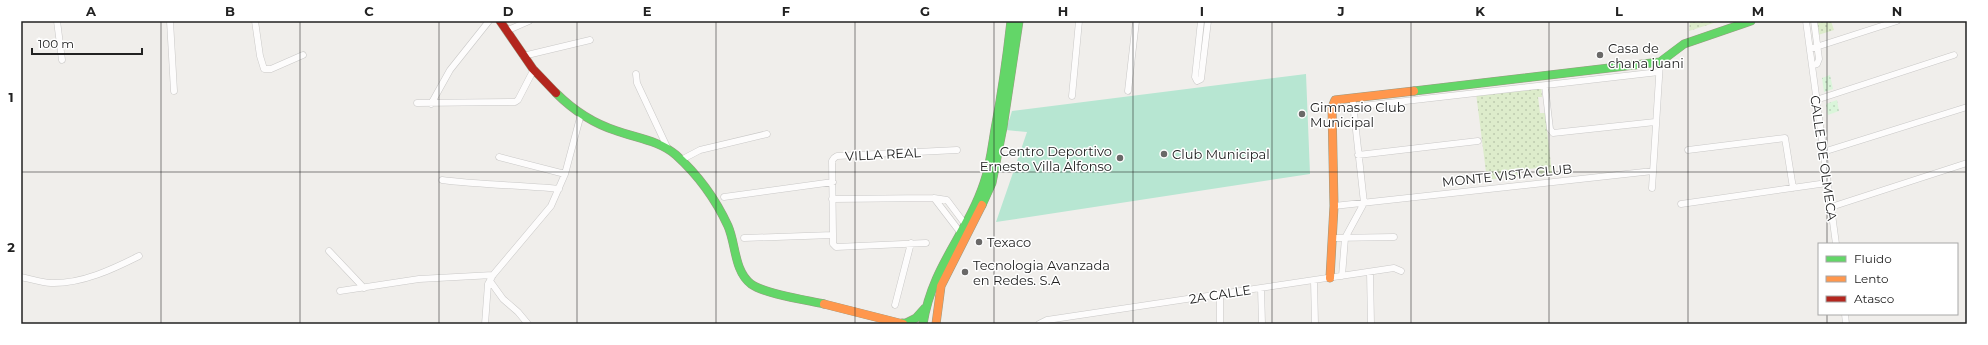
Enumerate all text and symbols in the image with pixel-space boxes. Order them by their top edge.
text: A [85,3,97,19]
text: B [225,3,235,19]
text: C [364,3,374,19]
text: D [503,3,514,19]
text: E [643,3,652,19]
text: F [782,3,790,19]
text: G [920,3,930,19]
text: H [1058,3,1068,19]
text: I [1200,3,1204,19]
text: J [1336,3,1345,19]
text: K [1475,3,1485,19]
text: L [1615,3,1623,19]
text: M [1752,3,1764,19]
text: N [1892,3,1902,19]
scale bar [32,30,142,56]
text: 100 m [38,36,74,51]
place label: Casa de chana juani [1608,40,1684,71]
marker: Casa de chana juani [1595,50,1605,60]
text: 1 [8,89,14,105]
street label: CALLE DE OLMECA [1807,94,1841,222]
place label: Gimnasio Club Municipal [1310,99,1406,130]
marker: Gimnasio Club Municipal [1297,109,1307,119]
place label: Centro Deportivo Ernesto Villa Alfonso [980,143,1112,174]
street label: VILLA REAL [845,144,922,164]
place label: Club Municipal [1172,146,1270,162]
marker: Club Municipal [1159,149,1169,159]
marker: Centro Deportivo Ernesto Villa Alfonso [1115,153,1125,163]
street label: MONTE VISTA CLUB [1441,160,1573,190]
place label: Texaco [987,234,1031,250]
marker: Texaco [974,237,984,247]
text: 2 [7,239,15,255]
legend [1818,243,1958,315]
text: Fluido [1854,251,1892,266]
place label: Tecnologia Avanzada en Redes. S.A [973,257,1110,288]
marker: Tecnologia Avanzada en Redes. S.A [960,267,970,277]
text: Lento [1854,271,1889,286]
street label: 2A CALLE [1188,281,1252,307]
text: Atasco [1854,291,1894,306]

